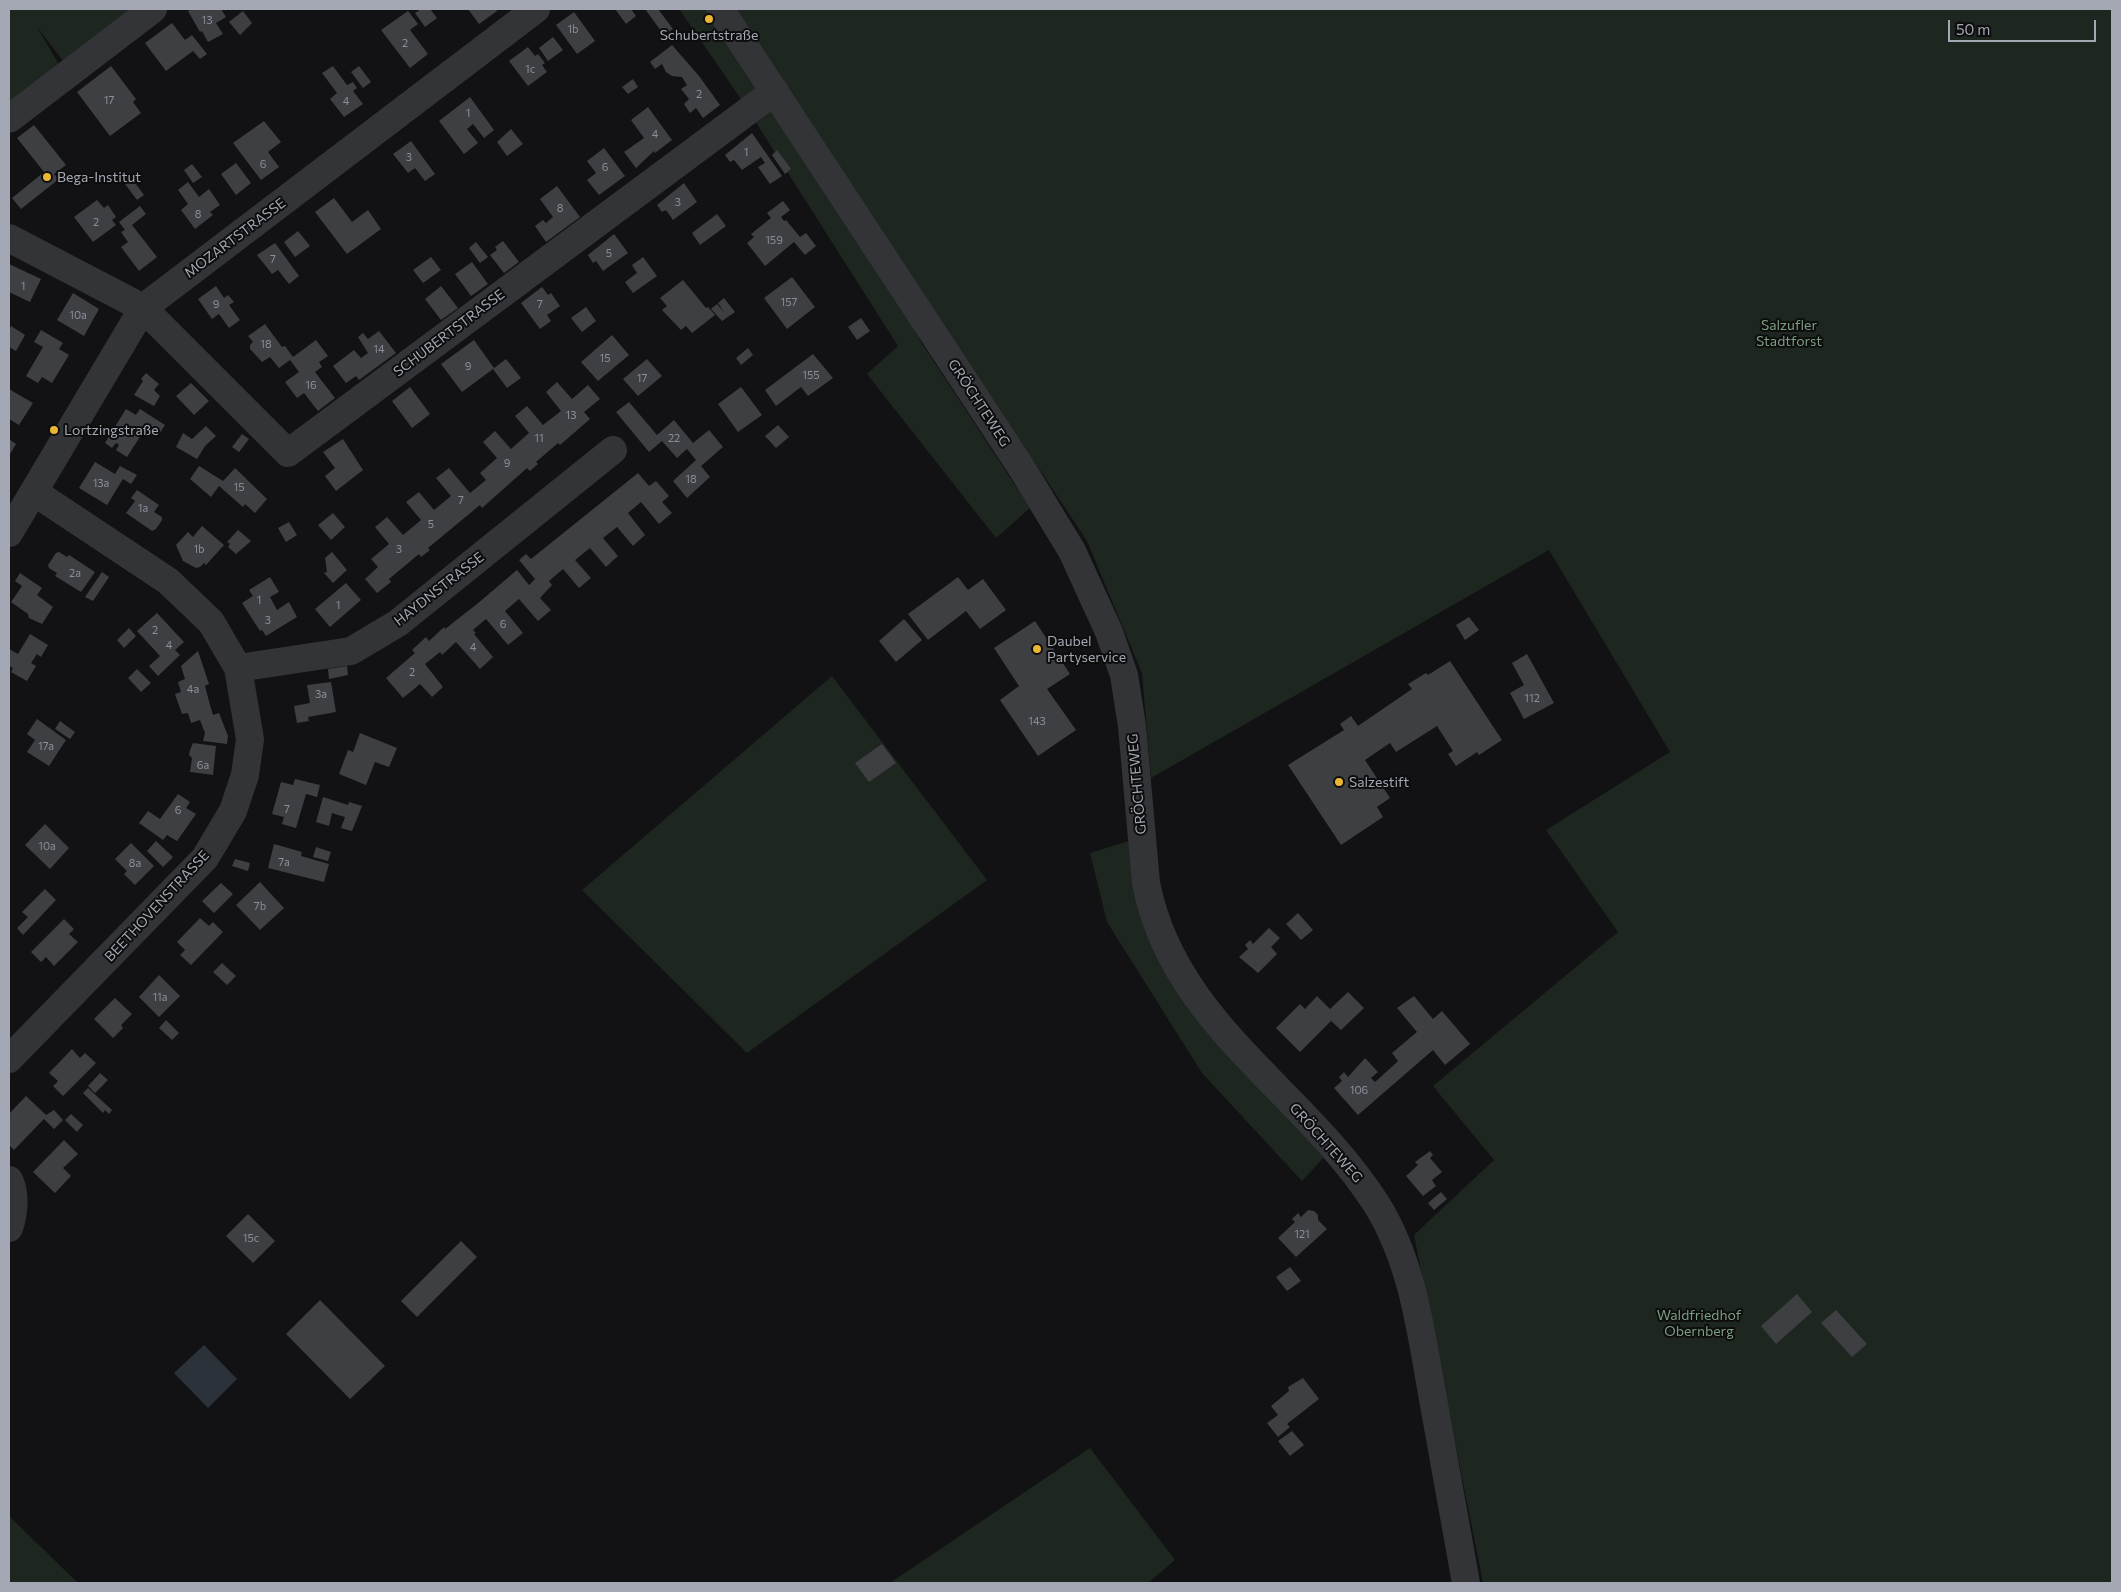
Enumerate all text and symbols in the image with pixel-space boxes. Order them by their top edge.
scale bar [1951,10,2098,42]
house number: 13 [202,13,212,27]
marker: Schubertstraße [703,13,715,25]
text: 50 m [1956,20,1990,38]
house number: 1b [567,22,579,36]
place label: Schubertstraße [660,27,758,43]
house number: 2 [402,36,408,50]
house number: 1c [525,62,535,76]
house number: 2 [696,87,702,101]
house number: 17 [104,93,114,107]
house number: 4 [343,94,349,108]
house number: 1 [466,106,470,120]
house number: 4 [652,127,658,141]
house number: 1 [744,145,748,159]
house number: 3 [406,150,412,164]
house number: 6 [260,157,266,171]
house number: 6 [602,160,608,174]
place label: Bega-Institut [57,169,141,185]
marker: Bega-Institut [41,171,53,183]
street label: MOZARTSTRASSE [181,195,289,281]
house number: 3 [675,195,681,209]
house number: 8 [557,201,563,215]
house number: 8 [195,207,201,221]
house number: 2 [93,215,99,229]
house number: 159 [765,233,783,247]
house number: 5 [606,246,612,260]
house number: 7 [270,252,276,266]
house number: 1 [21,279,25,293]
street label: SCHUBERTSTRASSE [390,286,508,380]
house number: 157 [781,295,797,309]
house number: 9 [213,297,219,311]
house number: 7 [537,297,543,311]
house number: 10a [69,308,87,322]
park label: Salzufler Stadtforst [1756,317,1822,350]
house number: 18 [260,337,272,351]
house number: 14 [373,342,385,356]
house number: 15 [599,351,611,365]
street label: GRÖCHTEWEG [944,356,1014,450]
house number: 9 [465,359,471,373]
house number: 155 [802,368,820,382]
house number: 17 [637,371,647,385]
house number: 16 [305,378,317,392]
house number: 13 [566,408,576,422]
place label: Lortzingstraße [64,422,159,438]
marker: Lortzingstraße [48,424,60,436]
house number: 11 [534,431,544,445]
house number: 22 [668,431,680,445]
house number: 9 [504,456,510,470]
house number: 18 [685,472,697,486]
house number: 13a [93,476,109,490]
house number: 15 [233,480,245,494]
house number: 7 [458,493,464,507]
house number: 1a [138,501,148,515]
house number: 5 [428,517,434,531]
house number: 1b [193,542,205,556]
house number: 3 [396,542,402,556]
street label: HAYDNSTRASSE [391,549,487,629]
house number: 2a [69,566,81,580]
house number: 1 [257,593,261,607]
house number: 1 [336,598,340,612]
house number: 3 [265,613,271,627]
house number: 6 [500,617,506,631]
house number: 2 [152,623,158,637]
place label: Daubel Partyservice [1047,633,1126,666]
house number: 4 [166,638,172,652]
house number: 4 [470,640,476,654]
marker: Daubel Partyservice [1031,643,1043,655]
house number: 2 [409,665,415,679]
house number: 4a [187,682,199,696]
house number: 3a [315,687,327,701]
house number: 112 [1524,691,1540,705]
house number: 143 [1028,714,1046,728]
street label: GRÖCHTEWEG [1124,733,1150,835]
house number: 17a [38,739,54,753]
house number: 6a [197,758,209,772]
place label: Salzestift [1349,774,1409,790]
marker: Salzestift [1333,776,1345,788]
house number: 7 [284,802,290,816]
house number: 6 [175,803,181,817]
house number: 10a [38,839,56,853]
street label: BEETHOVENSTRASSE [101,847,213,965]
house number: 7a [278,855,290,869]
house number: 8a [129,856,141,870]
house number: 7b [254,899,266,913]
house number: 11a [152,990,168,1004]
house number: 106 [1350,1083,1368,1097]
street label: GRÖCHTEWEG [1286,1100,1366,1186]
house number: 121 [1294,1227,1310,1241]
house number: 15c [243,1231,259,1245]
park label: Waldfriedhof Obernberg [1657,1307,1741,1340]

